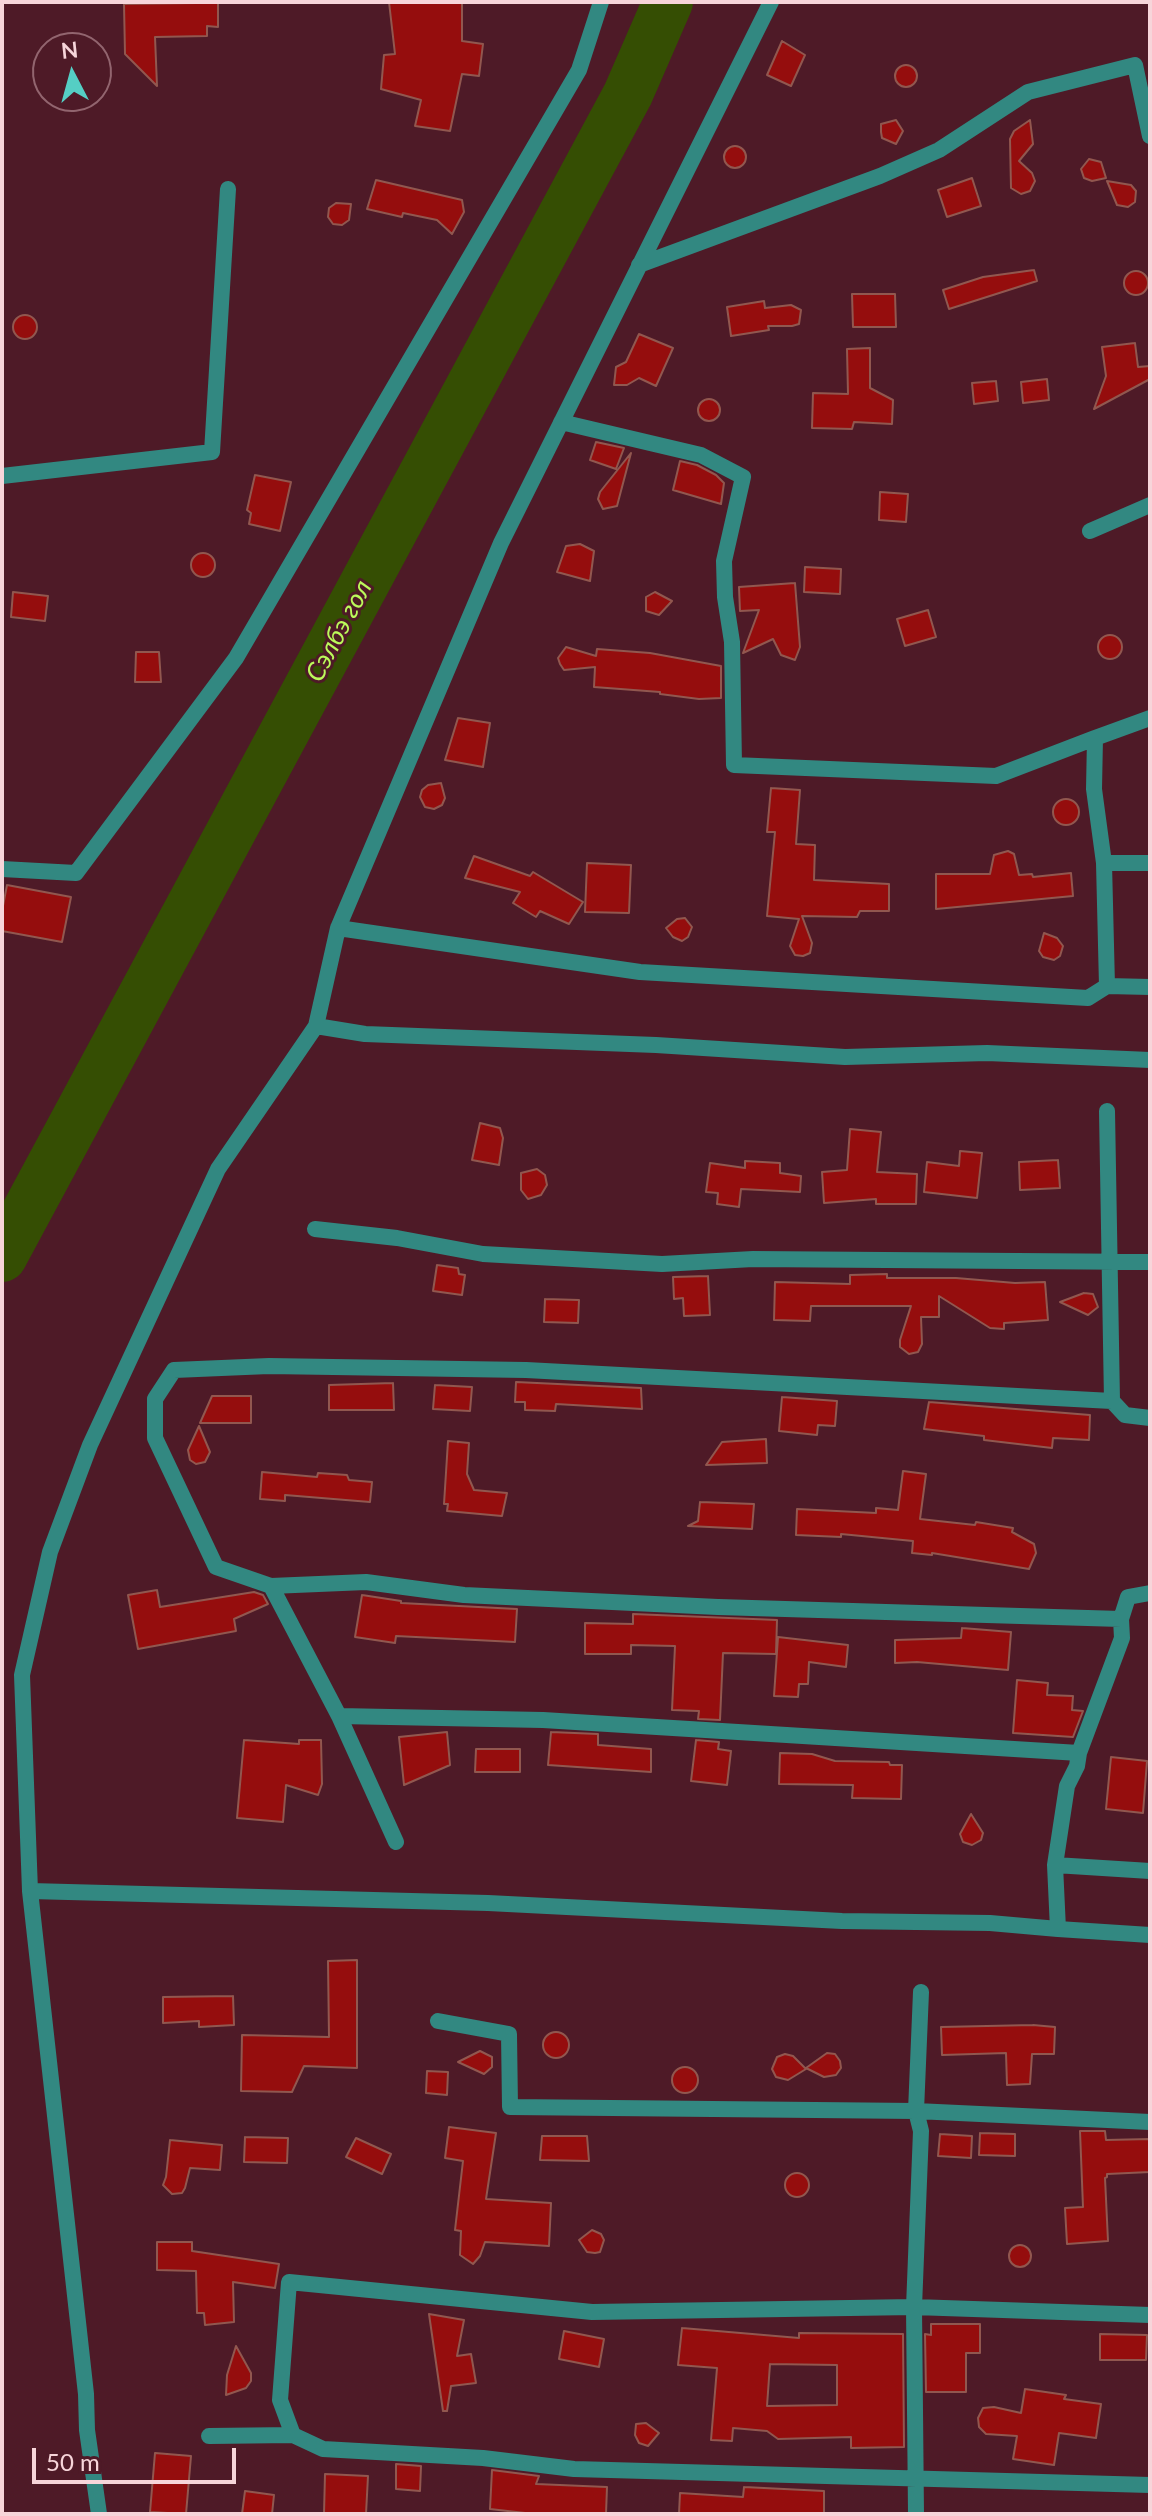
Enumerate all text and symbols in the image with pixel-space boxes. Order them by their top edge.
north arrow [32,32,112,112]
text: N [60,35,79,64]
water label: Сэлбэ гол [299,575,379,687]
scale bar [36,2432,240,2482]
text: 50 m [46,2447,100,2476]

